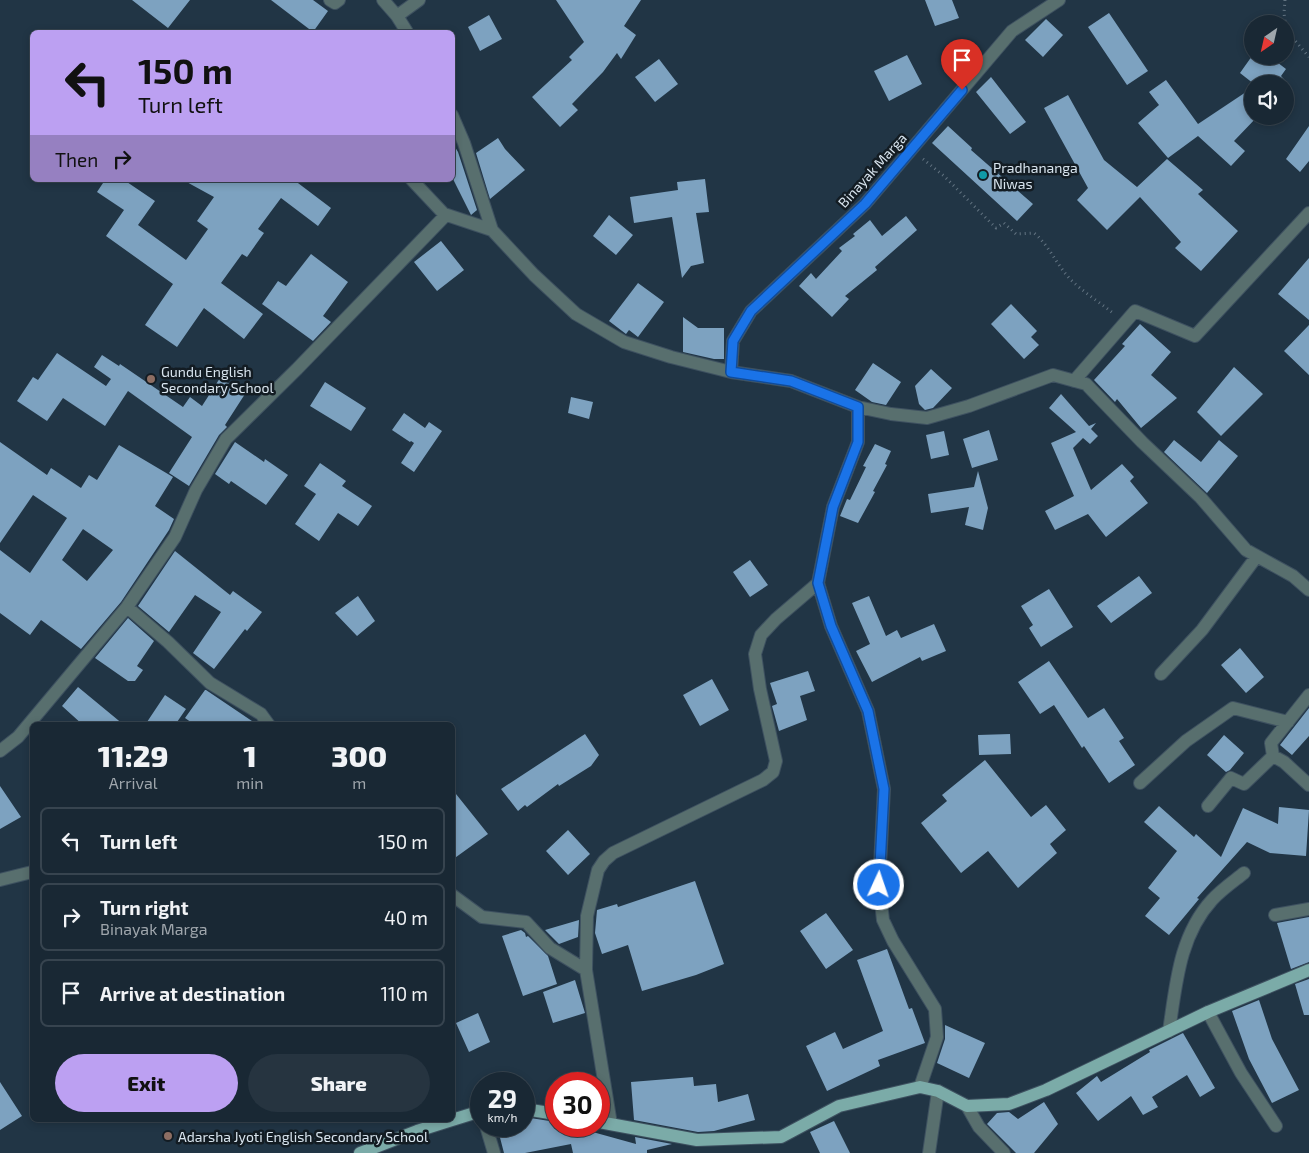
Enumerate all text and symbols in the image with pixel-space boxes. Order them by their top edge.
north arrow [1244,15,1294,65]
map controls [1244,15,1294,125]
pin [941,39,983,90]
icon: arrive [948,46,976,74]
text: 150 m [138,49,233,91]
icon: left [55,50,120,115]
button: sound [1244,75,1294,125]
text: Turn left [138,91,223,117]
street label: Binayak Marga [834,129,910,211]
icon: right [108,145,136,173]
text: Then [55,148,98,171]
place label: Pradhananga Niwas [993,159,1078,192]
marker: Pradhananga Niwas [977,169,989,181]
place label: Gundu English Secondary School [161,363,274,396]
marker: Gundu English Secondary School [145,373,157,385]
text: 11:29 [98,737,169,773]
text: 1 [243,737,257,773]
text: 300 [331,737,387,773]
text: Arrival [109,773,157,792]
text: min [236,773,264,792]
text: m [352,773,366,792]
icon: left [57,827,85,855]
text: Turn left [100,830,177,853]
text: 150 m [378,830,428,853]
position arrow [852,858,904,910]
text: Turn right [100,896,188,919]
icon: right [57,903,85,931]
text: 40 m [384,906,428,929]
text: Binayak Marga [100,919,208,938]
icon: arrive [57,979,85,1007]
text: Arrive at destination [100,982,285,1005]
text: 110 m [381,982,428,1005]
button: Exit [55,1054,238,1112]
button: Share [248,1054,430,1112]
speed limit sign: 30 [545,1072,610,1137]
text: 29 [488,1083,517,1113]
text: km/h [488,1110,517,1124]
place label: Adarsha Jyoti English Secondary School [178,1128,429,1145]
marker: Adarsha Jyoti English Secondary School [162,1130,174,1142]

